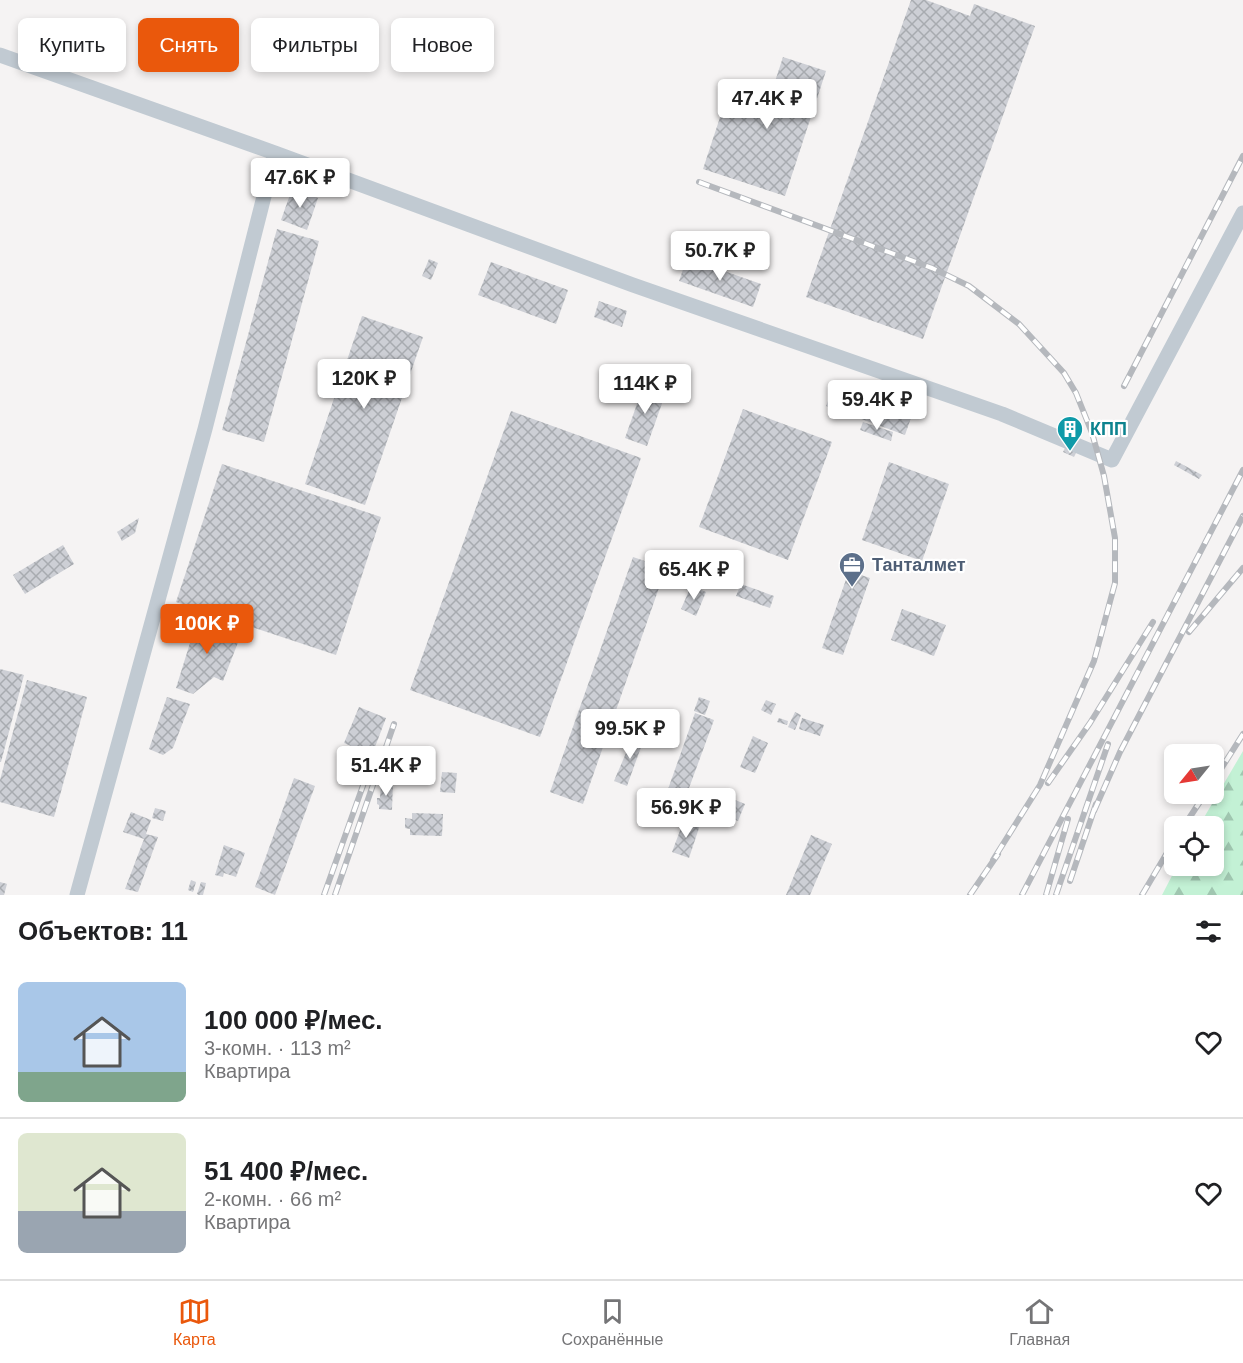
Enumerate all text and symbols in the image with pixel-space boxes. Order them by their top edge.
chip: Купить [18,18,126,72]
chip: Снять [138,18,239,72]
chip: Фильтры [251,18,379,72]
chip: Новое [391,18,494,72]
pin: 47.4K ₽ [712,79,822,130]
text: 47.4K ₽ [732,87,802,109]
pin: 47.6K ₽ [245,158,355,209]
text: 47.6K ₽ [265,166,335,188]
pin: 50.7K ₽ [665,231,775,282]
text: 50.7K ₽ [685,239,755,261]
pin: 120K ₽ [315,359,413,410]
pin: 114K ₽ [596,364,694,415]
text: 120K ₽ [331,367,397,389]
text: 114K ₽ [613,372,677,394]
pin: 59.4K ₽ [822,380,932,431]
text: 59.4K ₽ [842,388,912,410]
building icon: КПП [1055,414,1085,452]
place label: КПП [1090,419,1127,439]
pin: 65.4K ₽ [639,550,749,601]
office icon: Танталмет [837,550,867,588]
place label: Танталмет [872,555,966,575]
text: 65.4K ₽ [659,558,729,580]
pin: 100K ₽ [158,604,256,655]
text: 100K ₽ [174,612,240,634]
pin: 99.5K ₽ [575,709,685,760]
text: 99.5K ₽ [595,717,665,739]
north arrow [1164,744,1224,804]
map controls [1164,744,1224,876]
pin: 51.4K ₽ [331,746,441,797]
text: 51.4K ₽ [351,754,421,776]
pin: 56.9K ₽ [631,788,741,839]
text: 56.9K ₽ [651,796,721,818]
button: locate [1164,816,1224,876]
icon: filters [1192,915,1225,948]
text: Объектов: 11 [18,916,188,946]
text: 100 000 ₽/мес. [204,1005,383,1035]
icon: home [66,1006,138,1078]
icon: heart [1192,1026,1225,1059]
text: 3-комн. · 113 m² [204,1037,351,1059]
text: Квартира [204,1060,290,1082]
text: 51 400 ₽/мес. [204,1156,368,1186]
icon: home [66,1157,138,1229]
icon: heart [1192,1177,1225,1210]
text: 2-комн. · 66 m² [204,1188,341,1210]
text: Квартира [204,1211,290,1233]
tab: Карта [173,1295,216,1349]
tab: Сохранённые [562,1295,663,1349]
tab: Главная [1009,1295,1070,1349]

